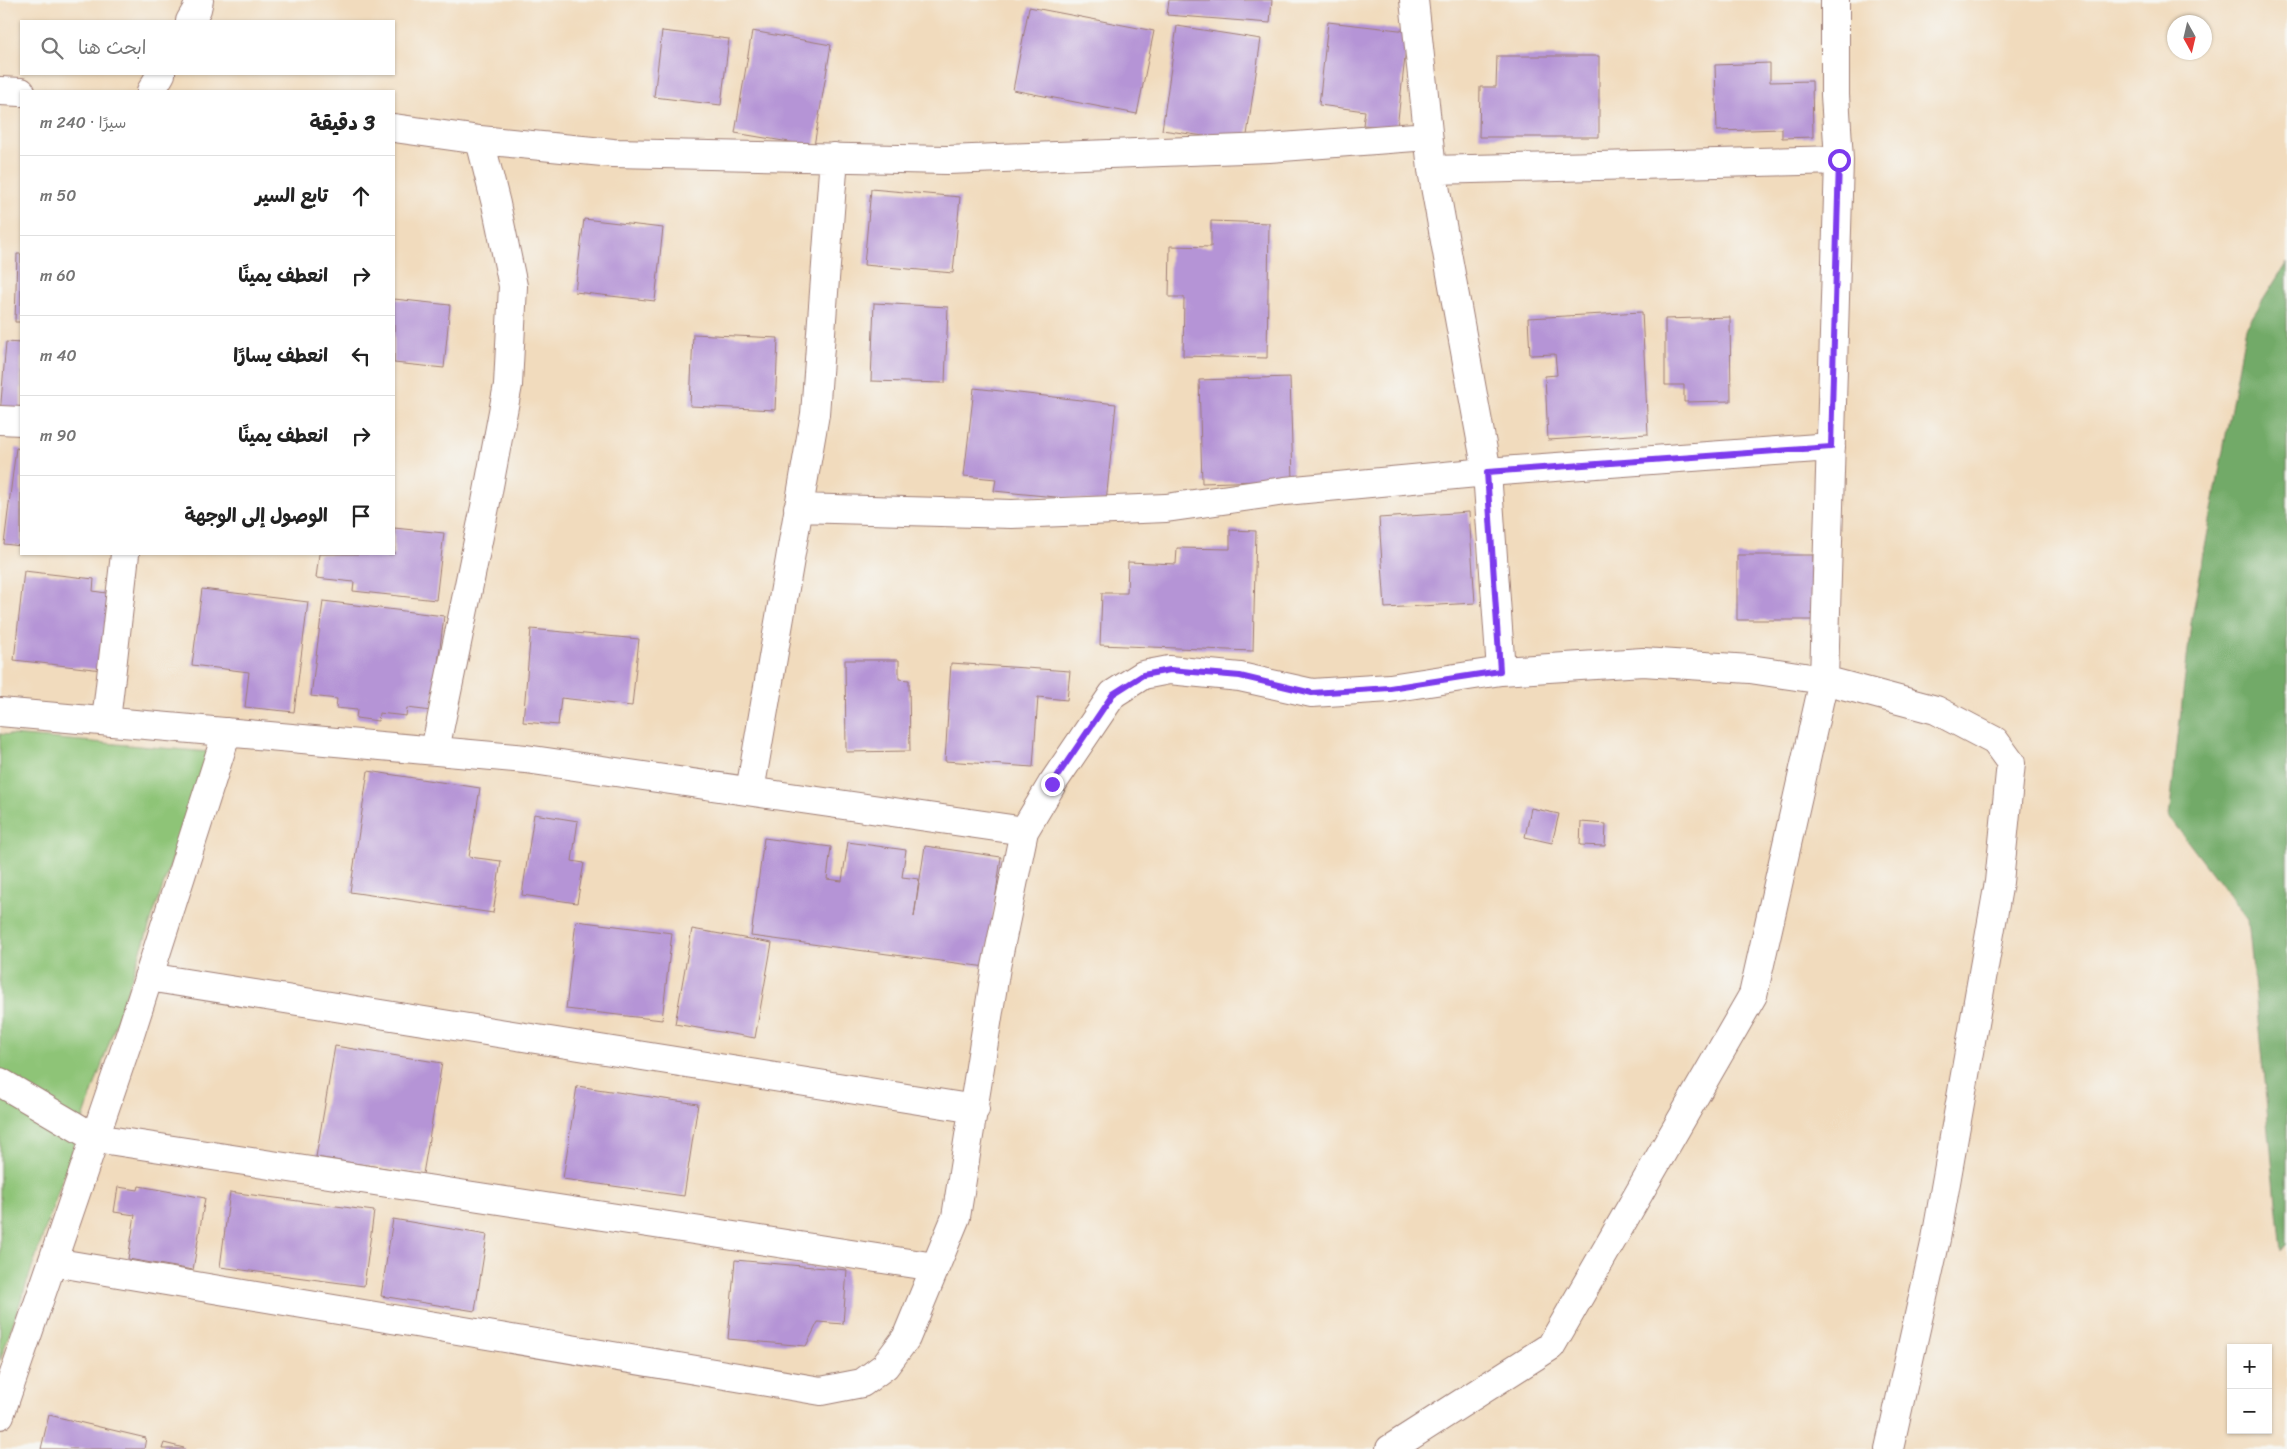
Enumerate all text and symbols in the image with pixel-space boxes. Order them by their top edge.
north arrow [2167,15,2212,60]
search box [20,20,395,75]
text: ابحث هنا [78,31,146,64]
icon: search [38,34,66,62]
text: 3 دقيقة [310,104,375,142]
text: سيرًا · 240 m [40,108,126,137]
route start [1828,149,1851,172]
text: تابع السير [255,179,328,212]
text: 50 m [40,181,76,210]
icon: ahead [347,182,375,210]
text: انعطف يمينًا [238,259,328,292]
text: 60 m [40,261,76,290]
icon: right [347,262,375,290]
text: انعطف يسارًا [233,339,328,372]
text: 40 m [40,341,77,370]
icon: left [347,342,375,370]
text: انعطف يمينًا [238,419,328,452]
text: 90 m [40,421,76,450]
icon: right [347,422,375,450]
text: الوصول إلى الوجهة [185,499,328,532]
icon: arrive [347,502,375,530]
route end [1041,773,1064,796]
map controls [2227,1344,2272,1434]
button: + [2227,1344,2272,1389]
button: − [2227,1389,2272,1434]

